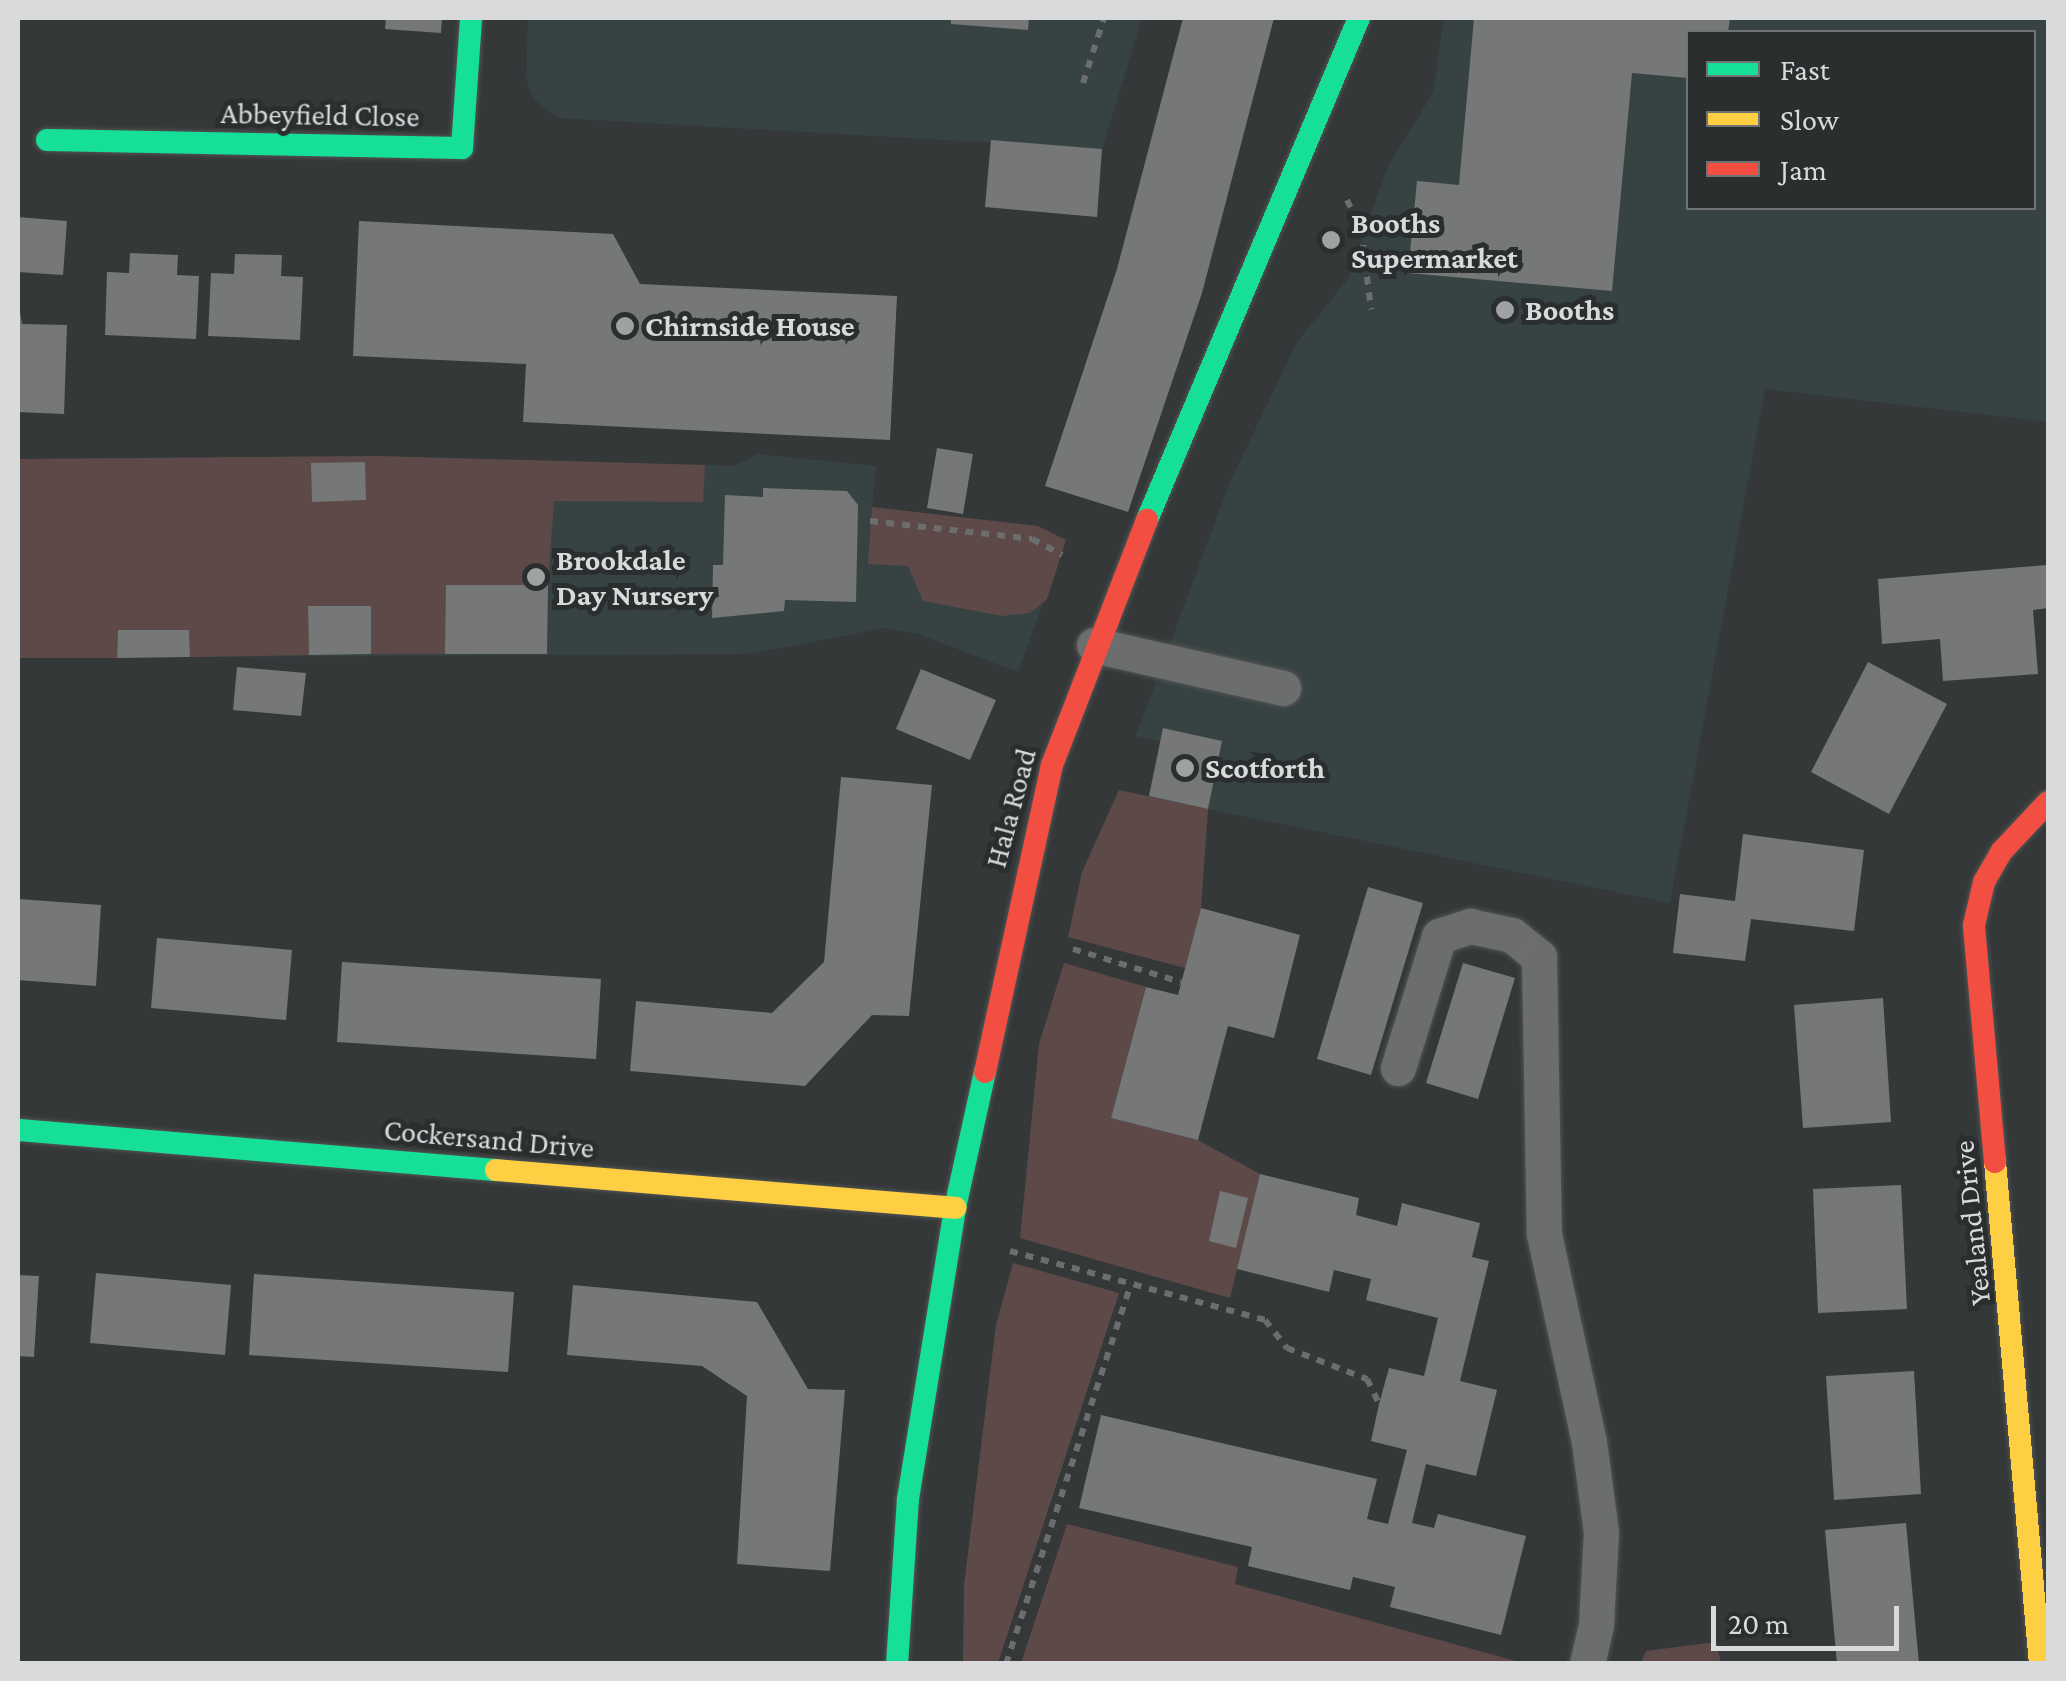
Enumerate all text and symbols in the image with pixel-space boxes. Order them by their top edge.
legend [1686,30,2036,210]
text: Fast [1780,53,1830,86]
street label: Abbeyfield Close [220,95,420,135]
text: Slow [1780,103,1839,136]
text: Jam [1780,153,1827,186]
place label: Booths Supermarket [1351,205,1518,276]
marker: Booths Supermarket [1320,229,1342,251]
place label: Booths [1525,292,1614,328]
marker: Booths [1494,299,1516,321]
place label: Chirnside House [645,308,855,344]
marker: Chirnside House [614,315,636,337]
place label: Brookdale Day Nursery [556,542,713,612]
marker: Brookdale Day Nursery [525,566,547,588]
street label: Hala Road [978,745,1044,871]
place label: Scotforth [1205,750,1325,786]
marker: Scotforth [1174,757,1196,779]
street label: Cockersand Drive [382,1112,596,1166]
street label: Yealand Drive [1945,1139,1999,1307]
scale bar [1716,1586,1904,1648]
text: 20 m [1728,1607,1789,1640]

